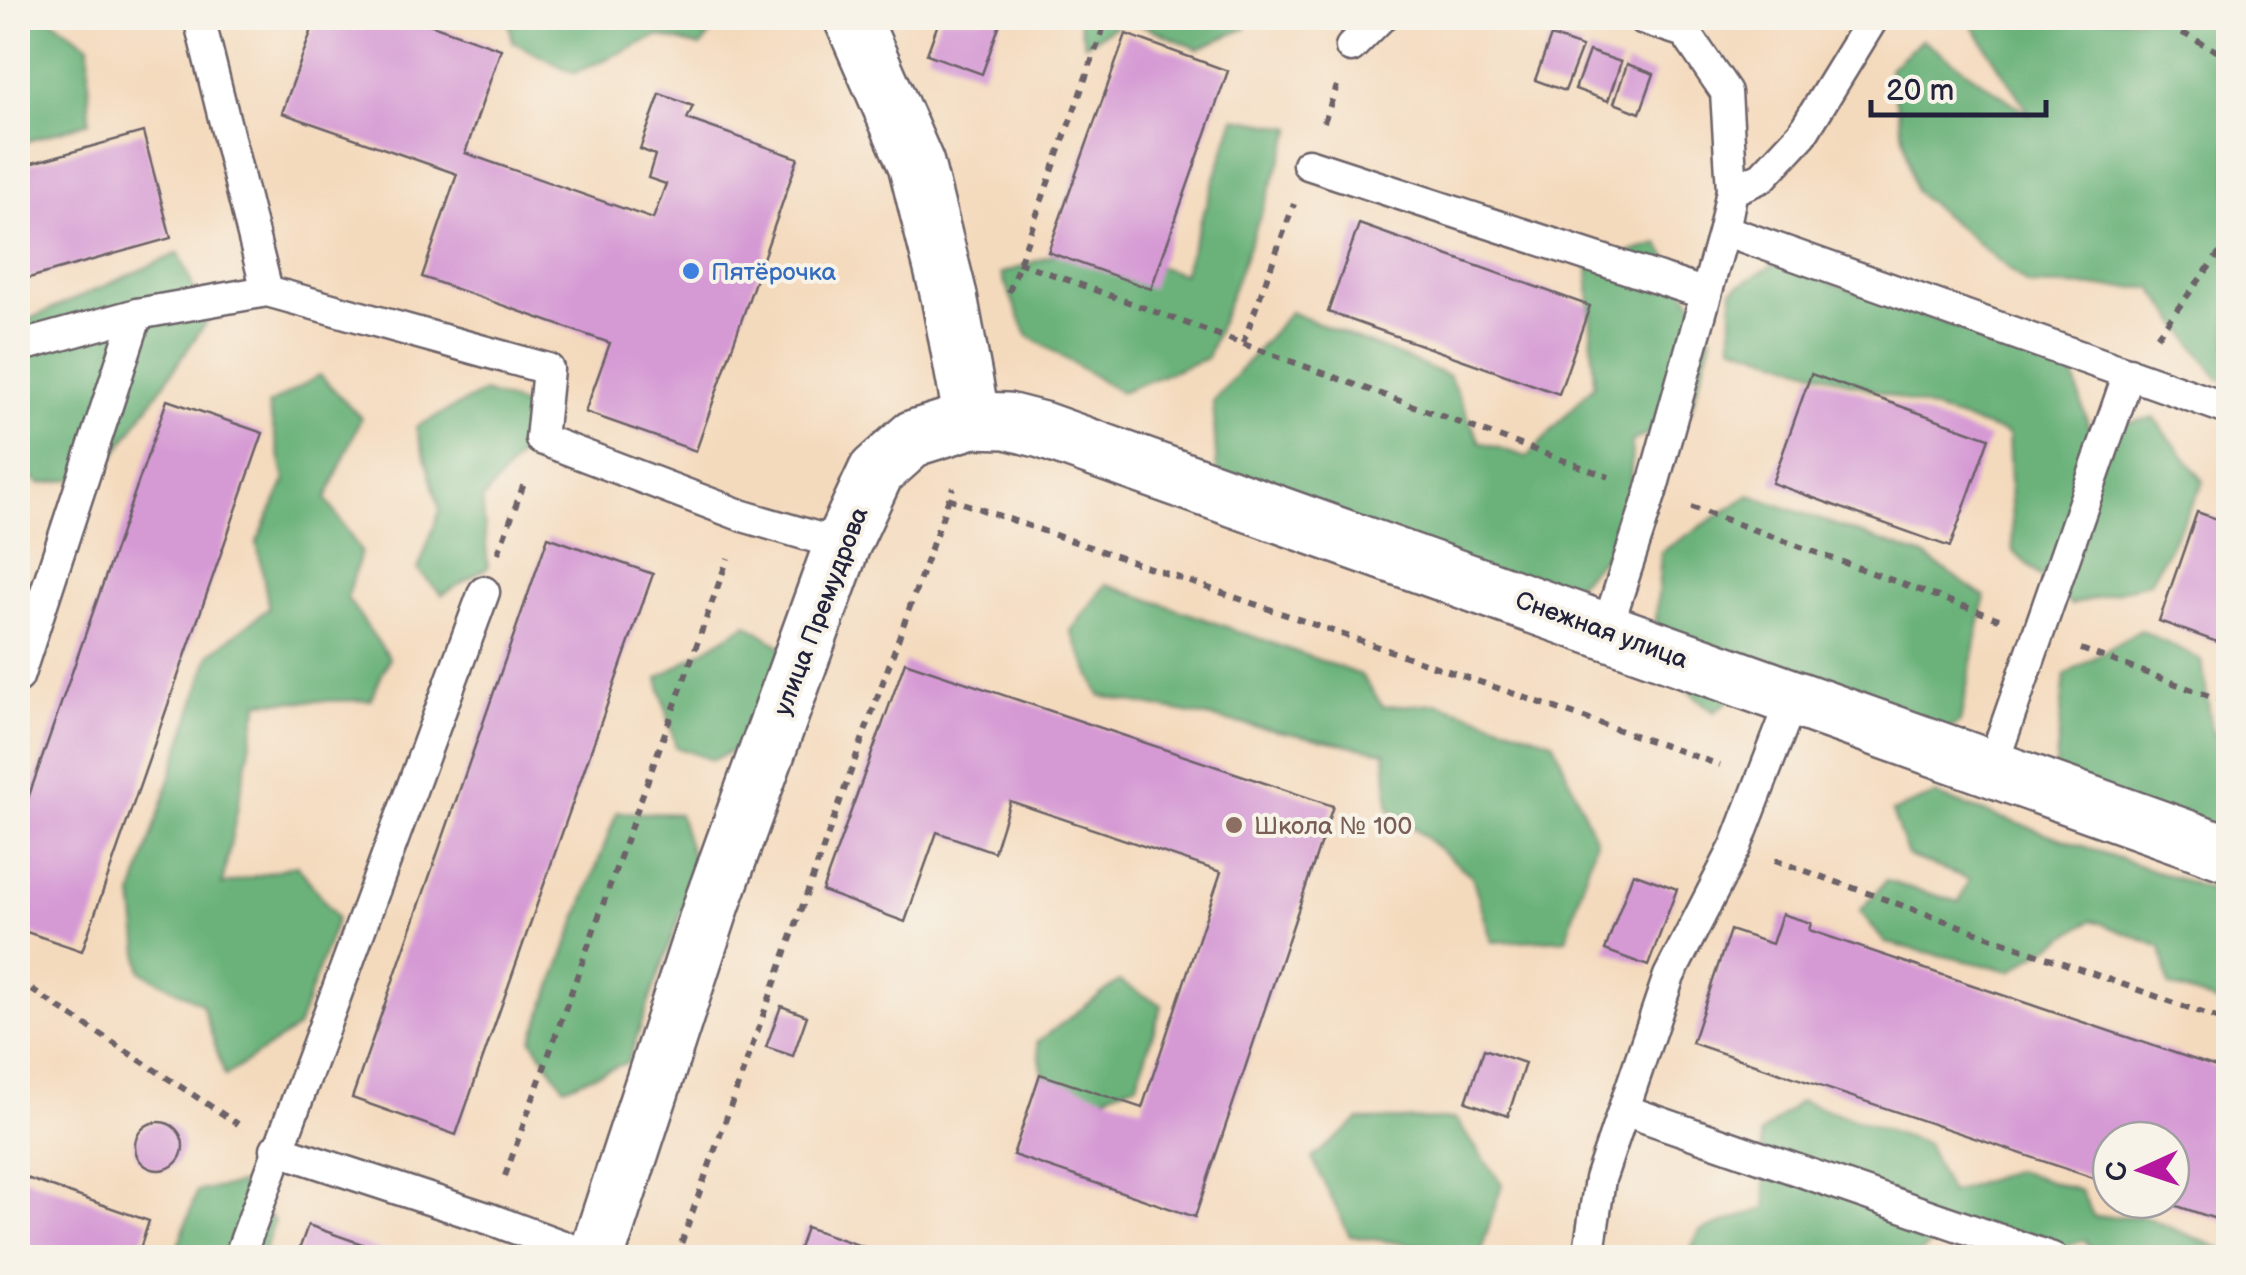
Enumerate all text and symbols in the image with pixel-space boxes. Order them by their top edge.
scale bar [1871,55,2046,117]
text: 20 m [1886,73,1954,109]
place label: Пятёрочка [711,257,836,288]
marker: Пятёрочка [680,260,702,282]
street label: улица Премудрова [767,503,876,720]
street label: Снежная улица [1511,585,1692,676]
place label: Школа № 100 [1254,811,1412,842]
marker: Школа № 100 [1223,814,1245,836]
north arrow [2091,1120,2191,1220]
text: С [2101,1160,2135,1182]

